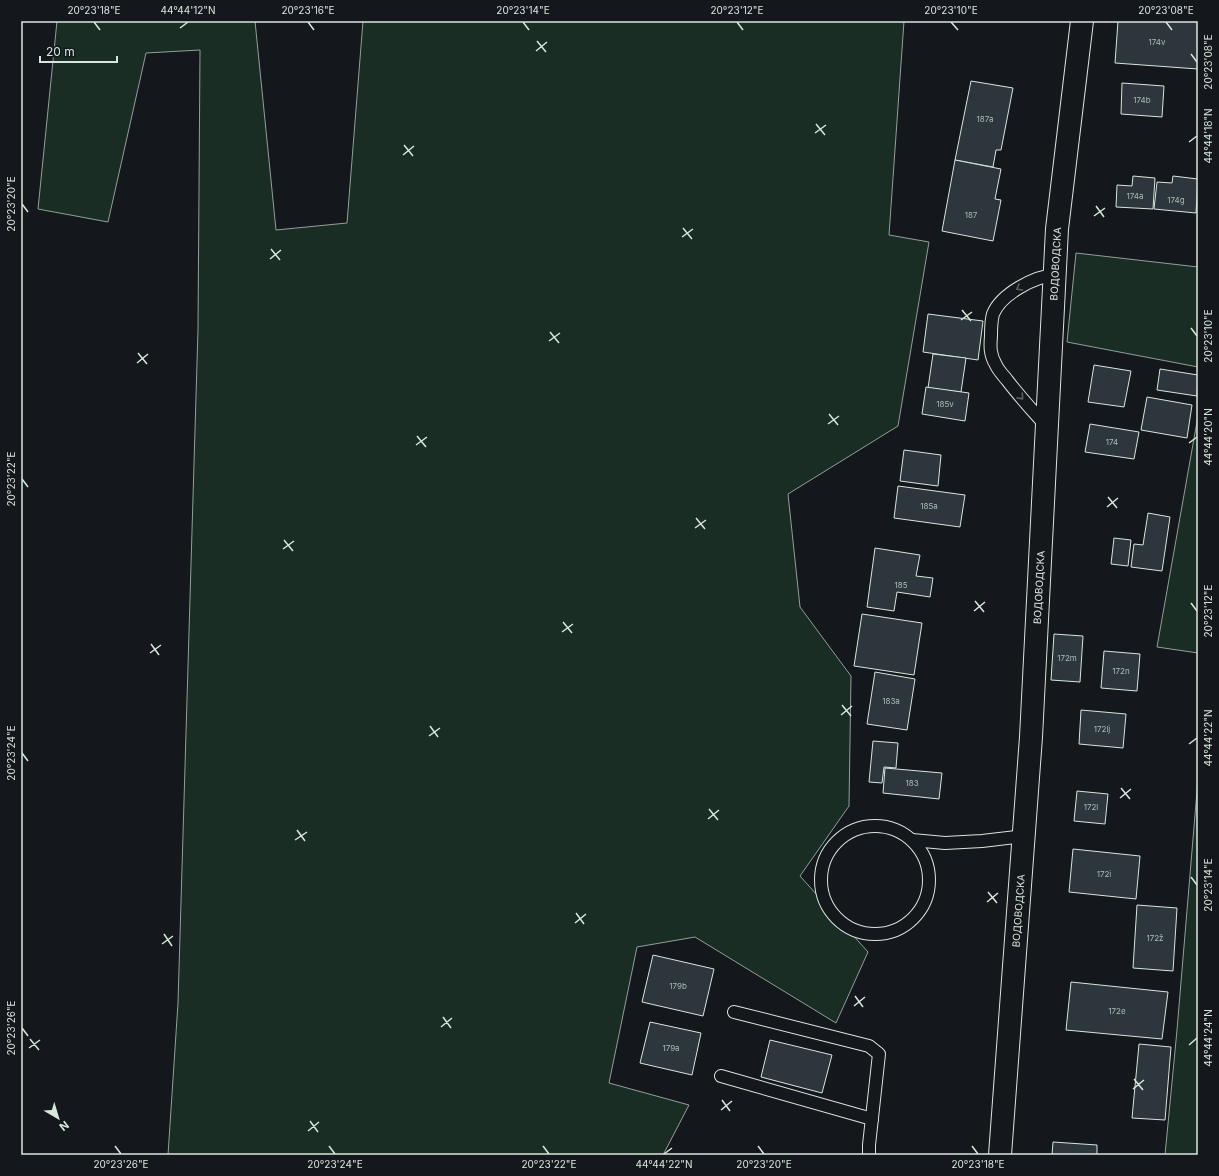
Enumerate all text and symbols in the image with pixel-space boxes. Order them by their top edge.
text: 20°23'18"E [67,4,121,16]
text: 44°44'12"N [160,4,216,16]
text: 20°23'16"E [281,4,335,16]
text: 20°23'14"E [496,4,550,16]
text: 20°23'12"E [710,4,764,16]
text: 20°23'10"E [924,4,978,16]
text: 20°23'08"E [1138,4,1194,16]
text: 20°23'08"E [1202,34,1214,90]
house number: 174v [1149,37,1166,47]
scale bar [40,38,117,64]
text: 20 m [46,44,75,59]
house number: 174b [1133,95,1151,105]
text: 44°44'18"N [1202,108,1214,164]
house number: 187a [977,114,993,124]
text: 20°23'20"E [5,176,17,232]
house number: 174a [1127,191,1143,201]
house number: 174g [1167,195,1185,205]
house number: 187 [965,210,978,220]
street label: ВОДОВОДСКА [1047,227,1063,301]
one-way arrow [1016,284,1023,291]
text: 20°23'10"E [1202,309,1214,363]
one-way arrow [1016,392,1023,399]
house number: 185v [936,399,954,409]
text: 44°44'20"N [1202,408,1214,466]
house number: 174 [1106,437,1118,447]
text: 20°23'22"E [5,451,17,507]
house number: 185a [920,501,938,511]
street label: ВОДОВОДСКА [1031,550,1047,624]
house number: 185 [894,580,908,590]
text: 20°23'12"E [1202,584,1214,638]
house number: 172m [1057,653,1077,663]
house number: 172n [1112,666,1130,676]
house number: 183a [882,696,900,706]
text: 44°44'22"N [1202,709,1214,767]
house number: 172lj [1094,724,1110,734]
text: 20°23'24"E [5,725,17,781]
house number: 183 [905,778,919,788]
house number: 172l [1084,802,1098,812]
text: 20°23'14"E [1202,858,1214,912]
house number: 172i [1097,869,1111,879]
street label: ВОДОВОДСКА [1009,874,1027,948]
house number: 172ž [1146,933,1164,943]
house number: 179b [669,981,687,991]
text: 20°23'26"E [5,1000,17,1056]
house number: 172e [1108,1006,1126,1016]
text: 44°44'24"N [1202,1009,1214,1067]
house number: 179a [662,1043,680,1053]
north arrow [38,1098,78,1138]
text: N [57,1118,72,1134]
text: 20°23'26"E [93,1158,149,1170]
text: 20°23'24"E [307,1158,363,1170]
text: 20°23'22"E [521,1158,577,1170]
text: 44°44'22"N [635,1158,693,1170]
text: 20°23'20"E [736,1158,792,1170]
text: 20°23'18"E [951,1158,1005,1170]

